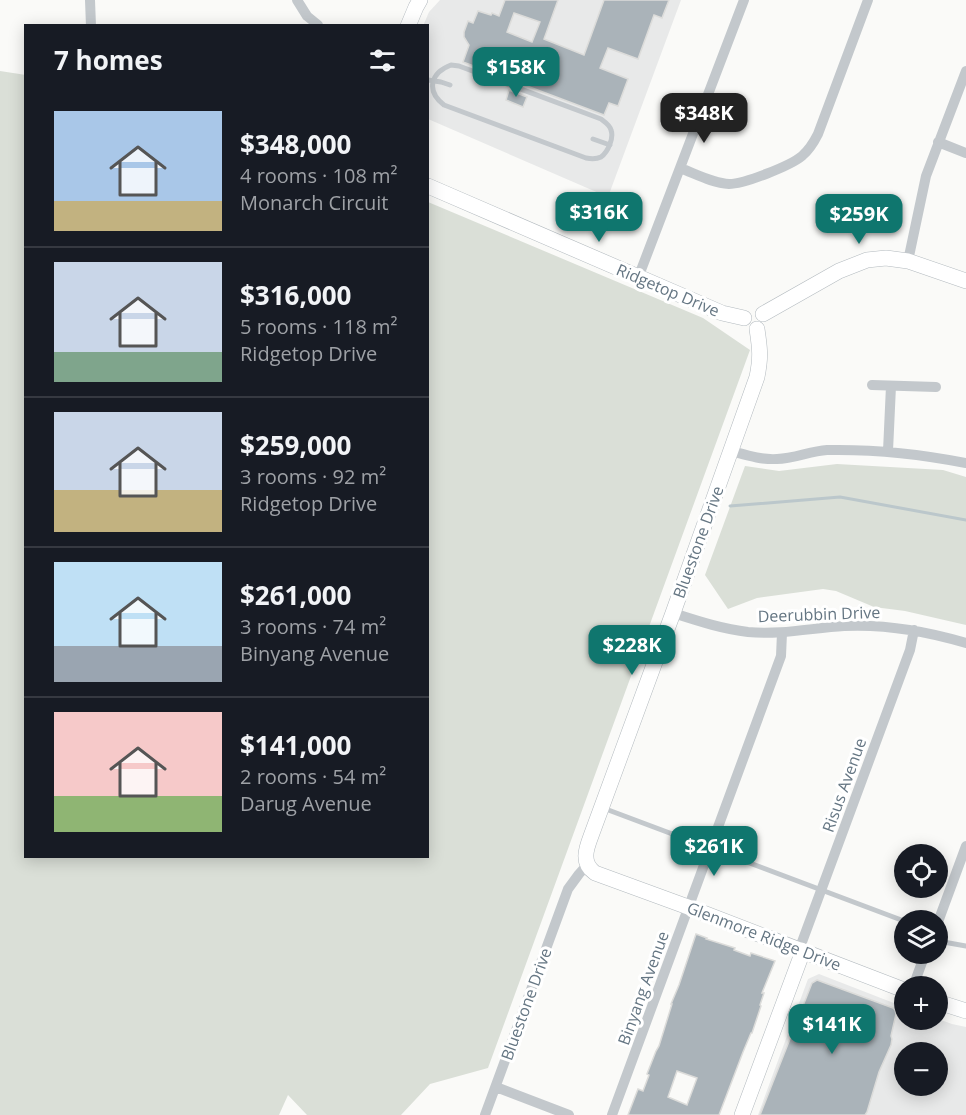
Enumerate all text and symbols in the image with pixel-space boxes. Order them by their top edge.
text: 7 homes [54,42,163,78]
icon: filters [366,44,399,77]
pin: $158K [474,47,558,98]
text: $158K [486,53,546,80]
pin: $348K [662,93,746,144]
text: $348K [674,99,734,126]
text: $348,000 [240,126,351,162]
icon: home [102,135,174,207]
text: 4 rooms · 108 m² [240,162,398,189]
text: Monarch Circuit [240,189,388,216]
pin: $316K [557,192,641,243]
pin: $259K [817,194,901,245]
text: $316K [569,198,629,225]
text: $259K [829,200,889,227]
street label: Ridgetop Drive [613,258,723,322]
text: $316,000 [240,277,351,313]
icon: home [102,286,174,358]
text: 5 rooms · 118 m² [240,313,398,340]
text: Ridgetop Drive [240,340,377,367]
text: $259,000 [240,427,351,463]
icon: home [102,436,174,508]
text: 3 rooms · 92 m² [240,463,386,490]
street label: Bluestone Drive [667,483,729,601]
text: Ridgetop Drive [240,490,377,517]
text: $261,000 [240,577,351,613]
icon: home [102,586,174,658]
street label: Deerubbin Drive [757,601,881,627]
text: 3 rooms · 74 m² [240,613,386,640]
pin: $228K [590,625,674,676]
text: $228K [602,631,662,658]
text: Binyang Avenue [240,640,389,667]
text: $141,000 [240,727,351,763]
street label: Risus Avenue [817,735,871,835]
icon: home [102,736,174,808]
text: 2 rooms · 54 m² [240,763,386,790]
text: Darug Avenue [240,790,372,817]
pin: $261K [672,826,756,877]
text: $261K [684,832,744,859]
map controls [894,844,948,1096]
button: locate [894,844,948,898]
street label: Glenmore Ridge Drive [684,896,844,976]
button: layers [894,910,948,964]
street label: Binyang Avenue [612,928,674,1048]
street label: Bluestone Drive [495,945,557,1063]
button: + [894,976,948,1030]
pin: $141K [790,1004,874,1055]
text: $141K [802,1010,862,1037]
button: − [894,1042,948,1096]

